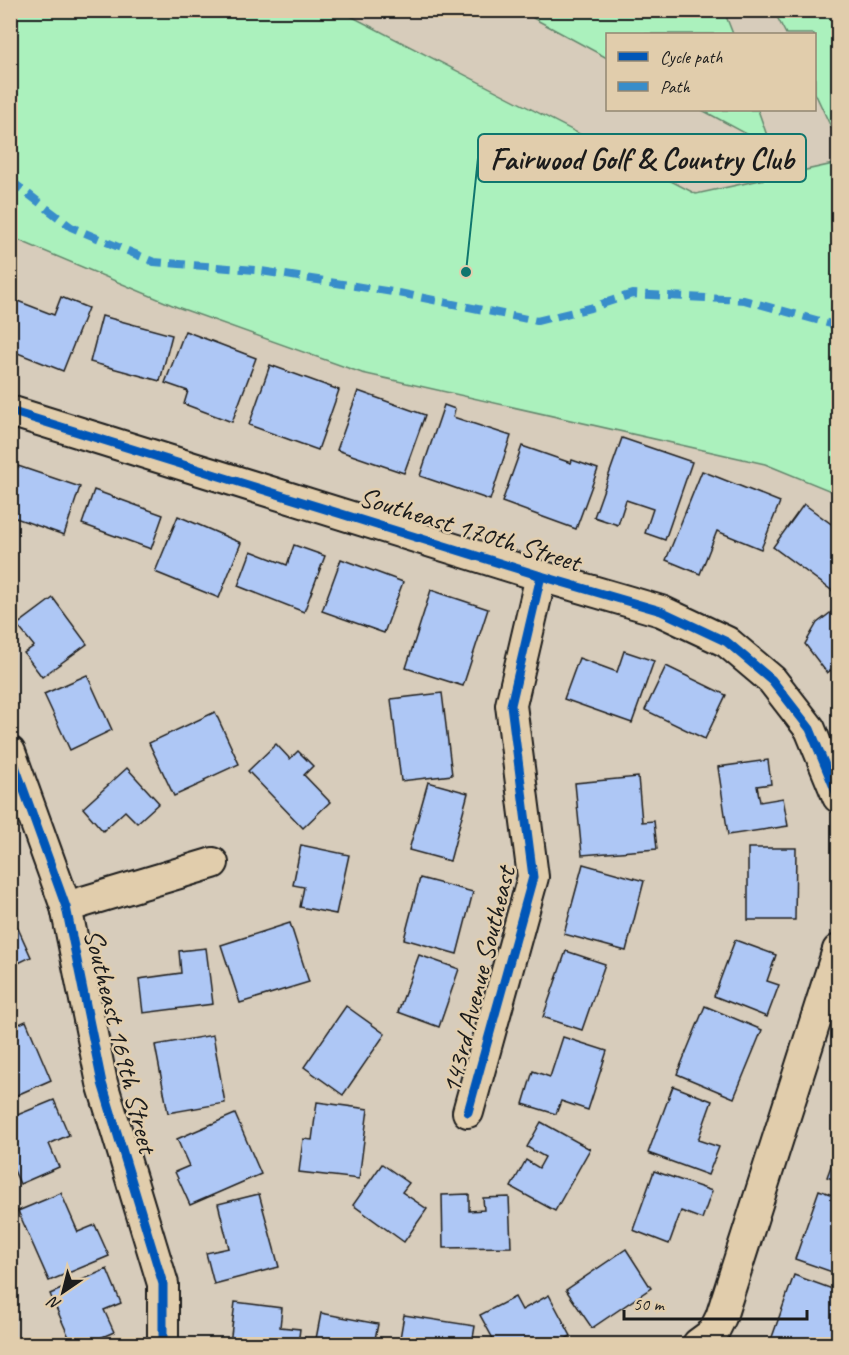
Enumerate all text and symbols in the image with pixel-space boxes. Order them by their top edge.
legend [606,33,816,111]
text: Cycle path [660,46,723,68]
text: Path [660,76,690,98]
callout: Fairwood Golf & Country Club [478,134,806,182]
text: Fairwood Golf & Country Club [490,140,796,178]
street label: Southeast 170th Street [355,479,587,580]
street label: 143rd Avenue Southeast [433,860,524,1097]
street label: Southeast 169th Street [76,925,166,1159]
north arrow [33,1262,93,1322]
scale bar [624,1283,807,1321]
text: N [43,1291,65,1315]
text: 50 m [633,1293,666,1315]

